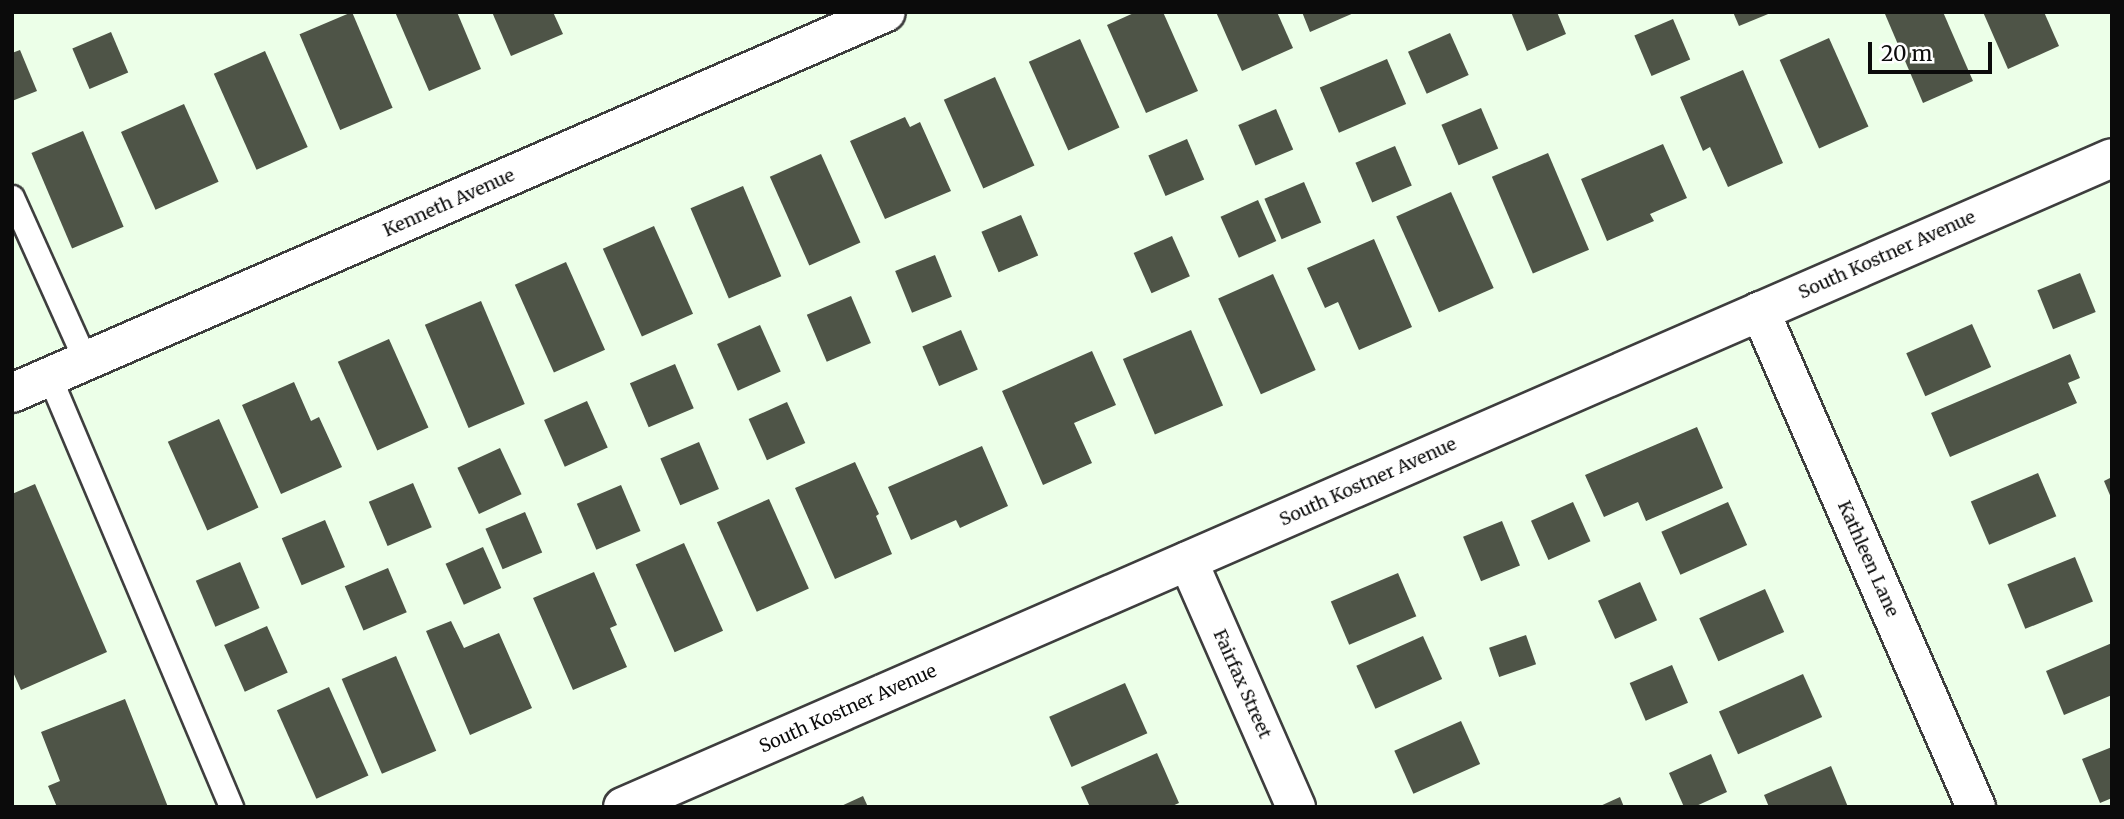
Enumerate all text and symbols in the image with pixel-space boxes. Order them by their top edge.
scale bar [1872,28,1996,72]
text: 20 m [1881,40,1932,67]
street label: Kenneth Avenue [380,164,518,242]
street label: South Kostner Avenue [1795,206,1979,304]
street label: South Kostner Avenue [1276,433,1460,531]
street label: Kathleen Lane [1833,498,1903,620]
street label: Fairfax Street [1208,626,1276,742]
street label: South Kostner Avenue [756,660,940,758]

